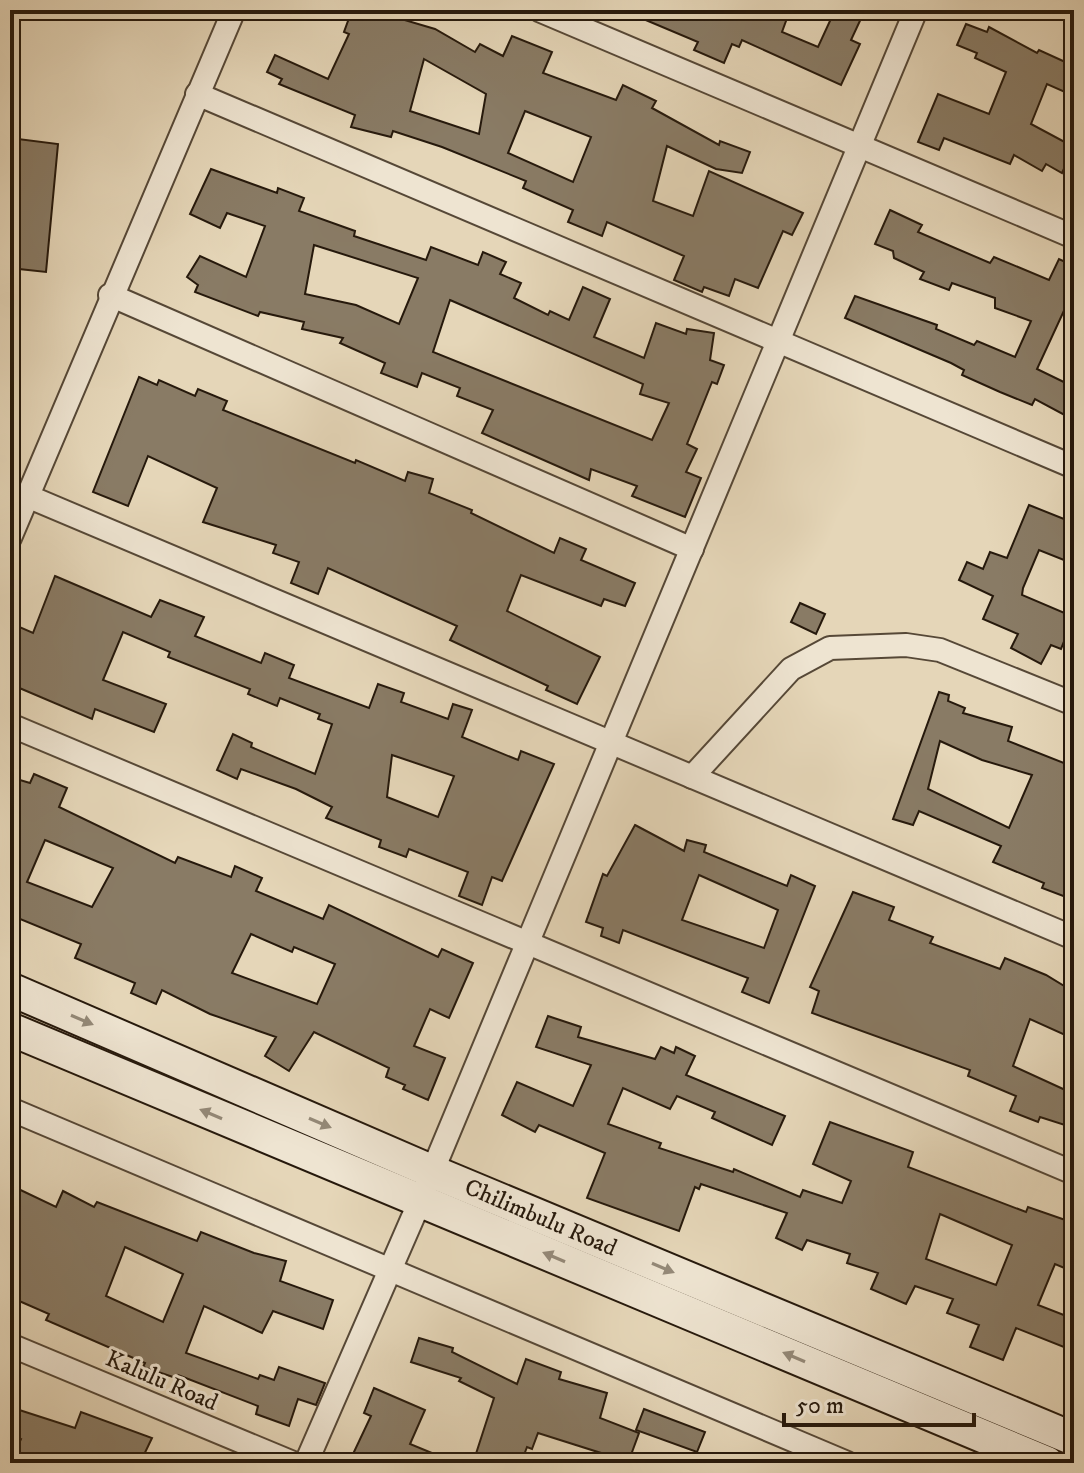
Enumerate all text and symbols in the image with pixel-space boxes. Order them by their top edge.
one-way arrow [70,1013,93,1027]
one-way arrow [199,1107,223,1120]
one-way arrow [308,1117,332,1130]
street label: Chilimbulu Road [460,1172,621,1263]
one-way arrow [542,1250,566,1263]
one-way arrow [651,1261,675,1274]
street label: Kalulu Road [101,1344,222,1418]
one-way arrow [782,1351,806,1364]
scale bar [784,1377,974,1427]
text: 50 m [796,1391,844,1421]

